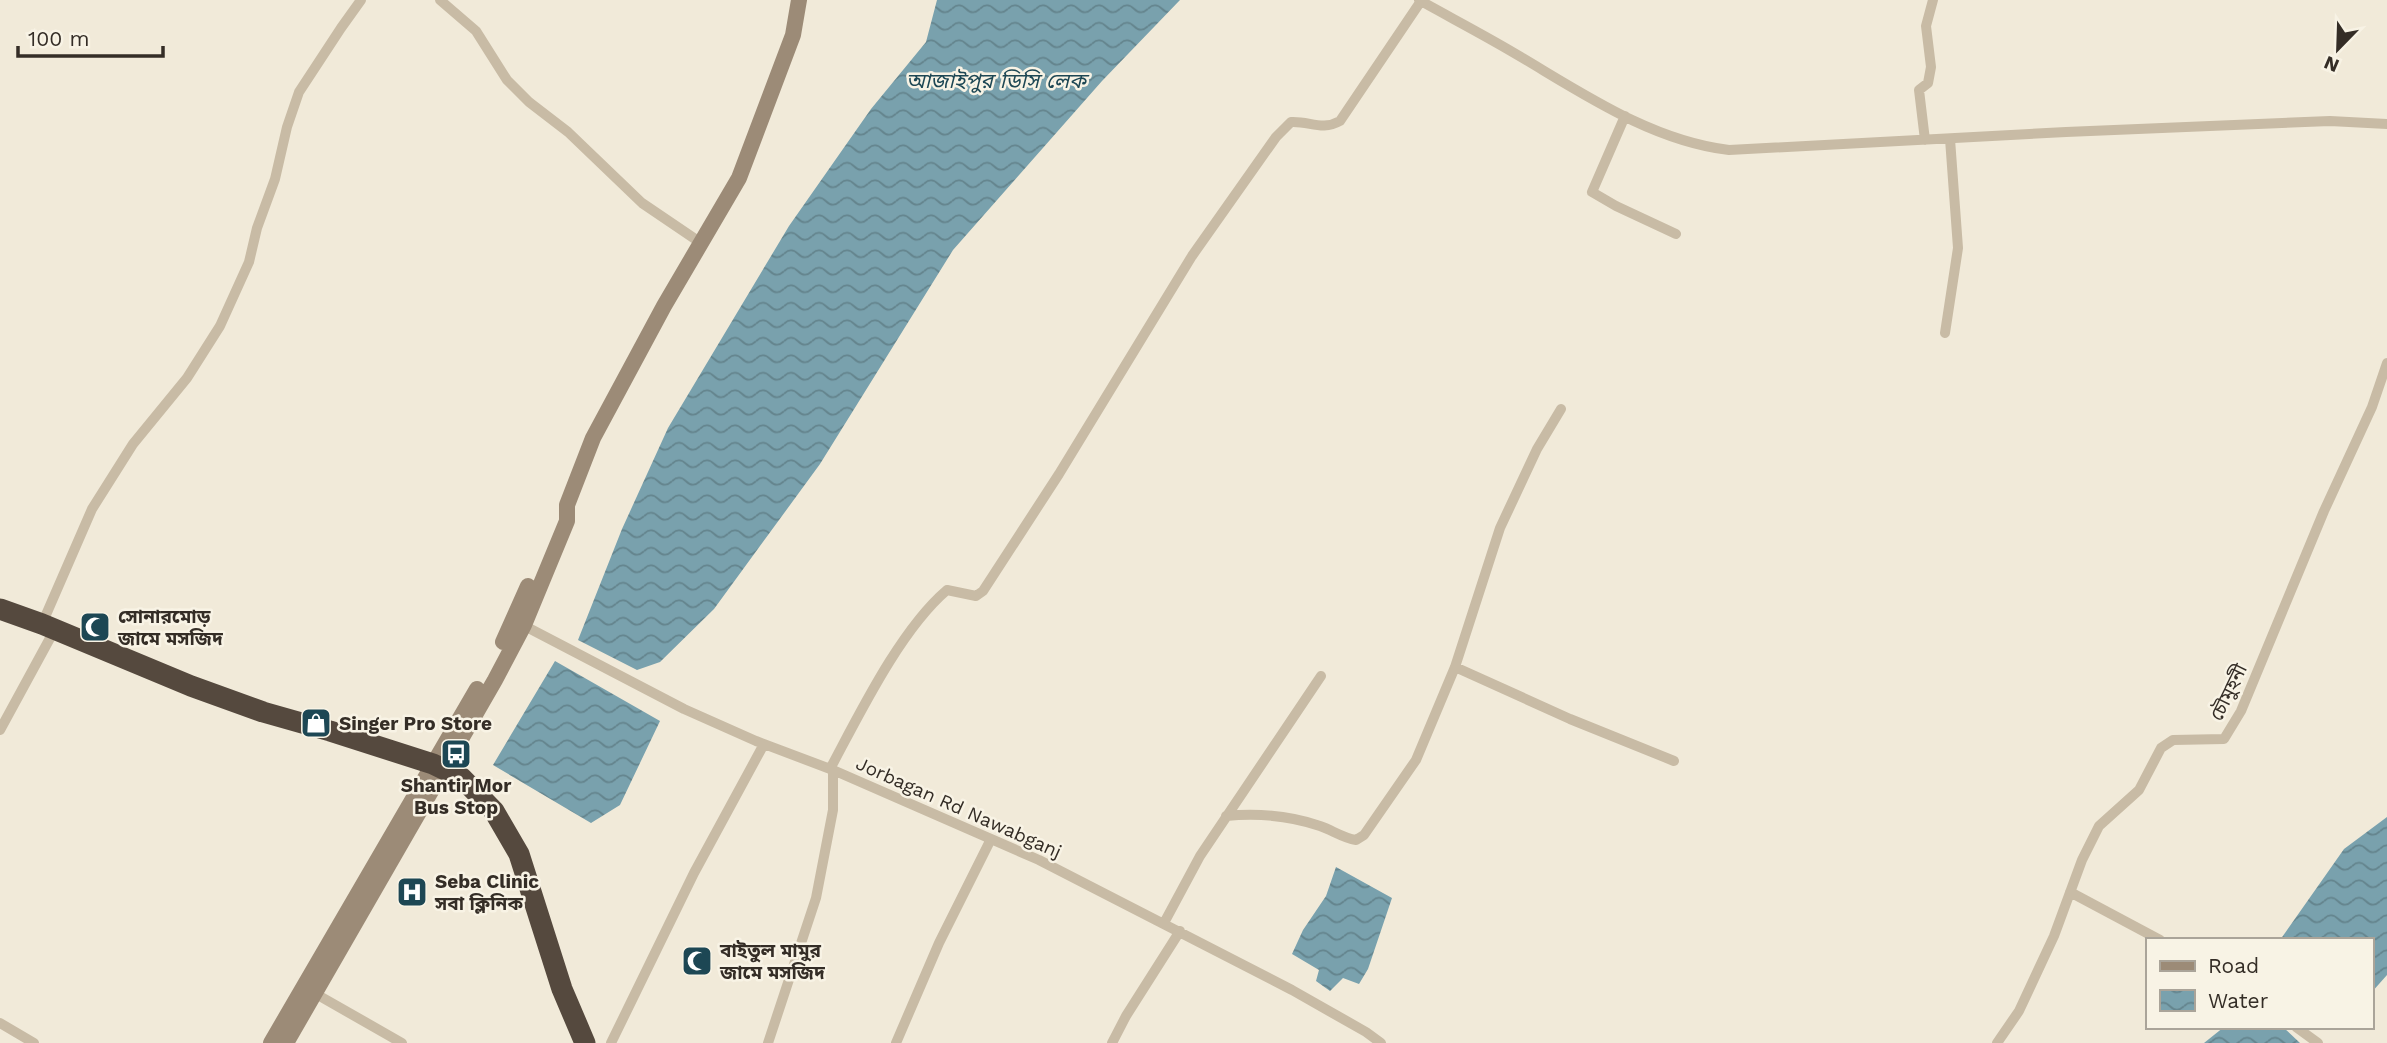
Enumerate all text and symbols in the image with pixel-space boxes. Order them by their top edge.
scale bar [18,14,163,58]
north arrow [2303,14,2373,84]
text: 100 m [28,26,90,51]
text: N [2321,51,2343,78]
water label: আজাইপুর ডিসি লেক [906,68,1090,93]
place label: সোনারমোড় জামে মসজিদ [117,605,223,650]
mosque icon: সোনারমোড় জামে মসজিদ [78,610,112,644]
street label: চৌমুহনী [2205,659,2252,724]
shop icon: Singer Pro Store [299,706,333,740]
place label: Singer Pro Store [339,712,492,735]
bus stop icon: Shantir Mor Bus Stop [439,737,473,771]
street label: Jorbagan Rd Nawabganj [852,752,1065,863]
place label: Shantir Mor Bus Stop [401,774,512,819]
place label: Seba Clinic সবা ক্লিনিক [434,870,539,915]
hospital icon: Seba Clinic সবা ক্লিনিক [395,875,429,909]
legend [2146,938,2373,1029]
place label: বাইতুল মামুর জামে মসজিদ [719,939,825,984]
mosque icon: বাইতুল মামুর জামে মসজিদ [680,944,714,978]
text: Road [2208,953,2259,978]
text: Water [2208,988,2269,1013]

